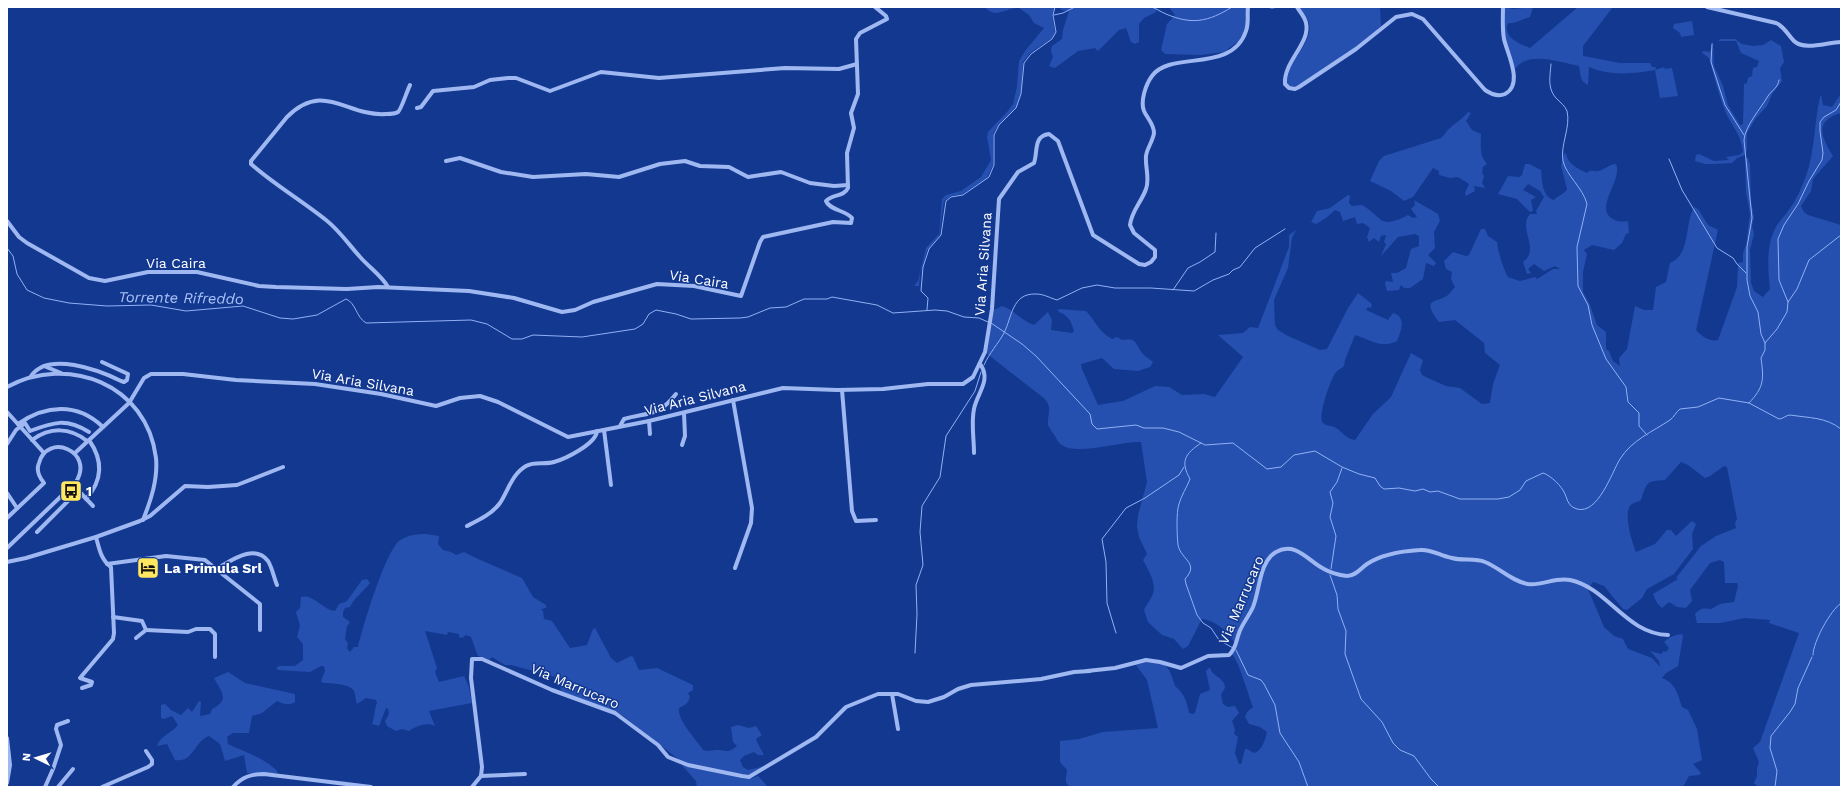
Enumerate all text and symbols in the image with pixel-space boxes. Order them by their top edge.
street label: Via Aria Silvana [971,212,995,316]
street label: Via Caira [146,255,206,271]
street label: Via Caira [668,266,730,292]
water label: Torrente Rifreddo [118,288,244,308]
street label: Via Aria Silvana [310,365,416,399]
street label: Via Aria Silvana [643,378,747,418]
bus stop icon: 1 [58,478,84,504]
place label: 1 [86,483,92,499]
street label: Via Marrucaro [1215,553,1267,647]
hotel icon: La Primula Srl [135,555,161,581]
place label: La Primula Srl [164,560,262,576]
street label: Via Marrucaro [528,660,622,712]
north arrow [16,738,56,778]
text: N [20,753,33,762]

